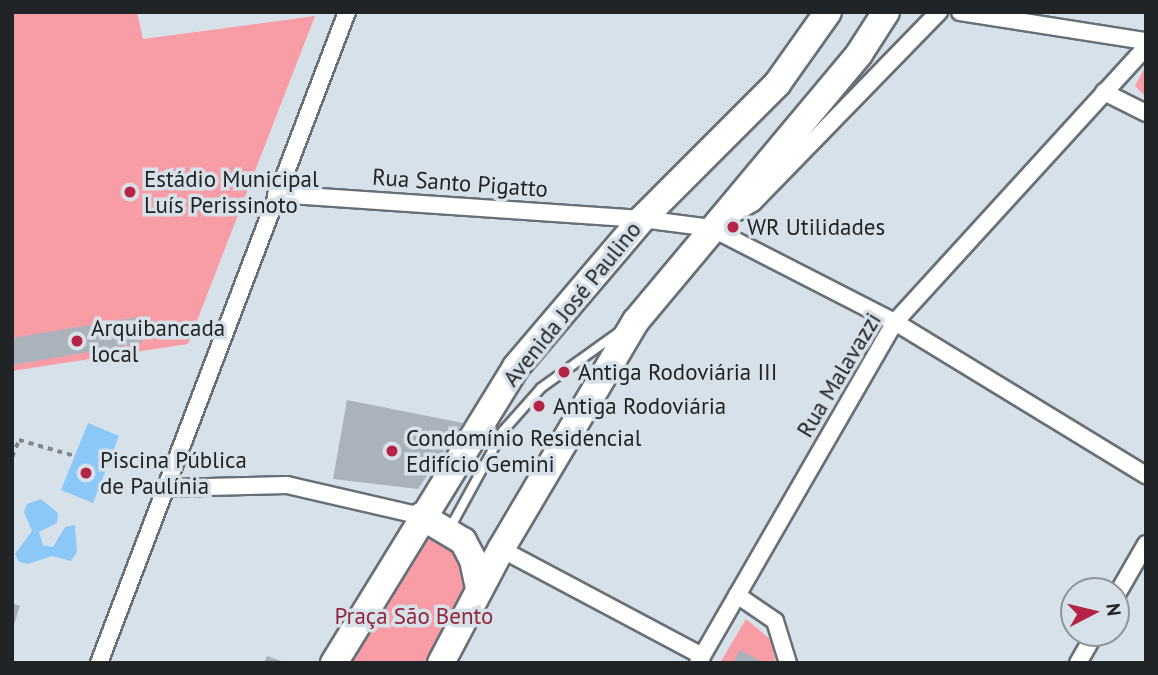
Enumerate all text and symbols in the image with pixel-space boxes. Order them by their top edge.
street label: Rua Santo Pigatto [371,163,549,203]
place label: Estádio Municipal Luís Perissinoto [144,165,319,219]
marker: Estádio Municipal Luís Perissinoto [122,184,138,200]
place label: WR Utilidades [747,213,885,241]
street label: Avenida José Paulino [497,216,647,392]
marker: WR Utilidades [725,219,741,235]
street label: Rua Malavazzi [791,308,887,442]
place label: Arquibancada local [91,314,225,368]
marker: Arquibancada local [69,333,85,349]
place label: Antiga Rodoviária III [578,358,778,386]
marker: Antiga Rodoviária III [556,364,572,380]
place label: Antiga Rodoviária [553,392,726,420]
marker: Antiga Rodoviária [531,398,547,414]
place label: Condomínio Residencial Edifício Gemini [406,424,641,478]
marker: Condomínio Residencial Edifício Gemini [384,443,400,459]
place label: Piscina Pública de Paulínia [100,446,247,500]
marker: Piscina Pública de Paulínia [78,465,94,481]
north arrow [1060,577,1130,647]
park label: Praça São Bento [335,602,493,630]
text: N [1101,602,1127,617]

